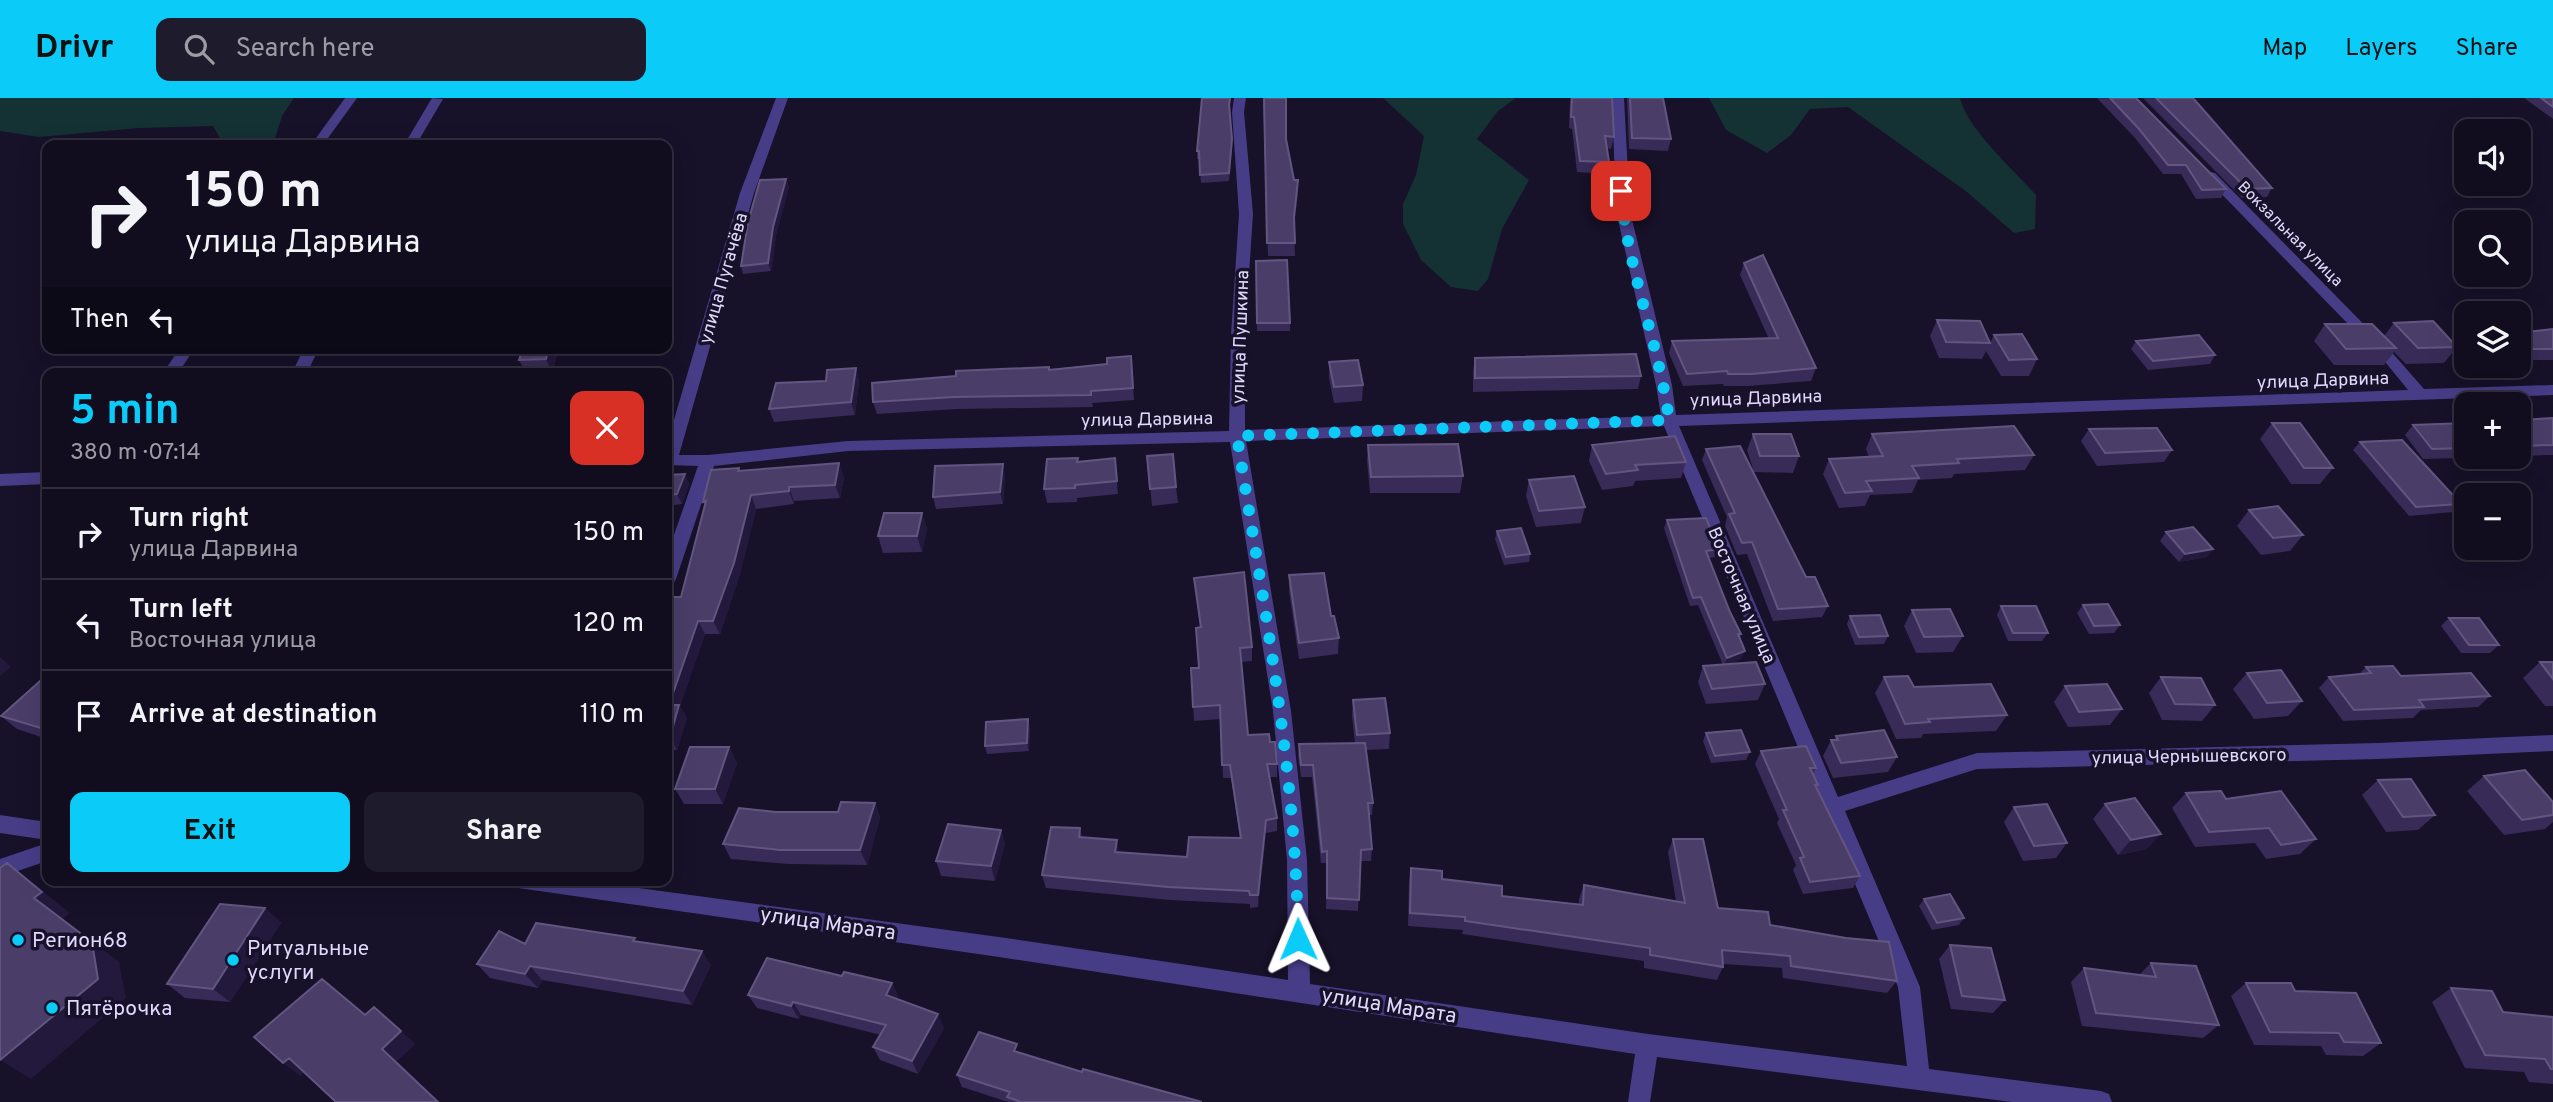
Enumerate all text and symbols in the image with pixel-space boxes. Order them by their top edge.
search box [156,18,646,81]
text: Drivr [35,28,114,70]
icon: search [180,30,218,68]
text: Search here [236,33,375,66]
text: Map [2262,34,2307,64]
text: Layers [2345,34,2417,64]
text: Share [2455,34,2518,64]
map controls [2454,119,2531,560]
button: sound [2454,119,2531,196]
pin [1591,161,1651,221]
text: 150 m [185,163,322,225]
icon: right [70,168,161,259]
icon: arrive [1602,172,1640,210]
street label: Вокзальная улица [2233,177,2347,291]
street label: улица Пугачёва [695,210,754,347]
button: search [2454,210,2531,287]
text: улица Дарвина [185,224,420,264]
street label: улица Пушкина [1228,270,1255,404]
icon: left [143,301,181,339]
button: layers [2454,301,2531,378]
text: Then [70,304,129,337]
street label: улица Дарвина [2257,368,2390,395]
text: 5 min [70,386,180,439]
street label: улица Дарвина [1690,386,1823,413]
button: close [570,391,644,465]
button: + [2454,392,2531,469]
street label: улица Дарвина [1081,408,1213,433]
text: 380 m · 07:14 [70,439,201,468]
button: − [2454,483,2531,560]
text: Turn right [129,503,249,536]
icon: right [70,515,108,553]
text: 150 m [573,517,644,550]
street label: Восточная улица [1701,524,1780,668]
text: улица Дарвина [129,536,298,565]
text: Turn left [129,594,233,627]
icon: left [70,606,108,644]
text: 120 m [574,608,644,641]
text: Восточная улица [129,627,316,656]
icon: arrive [70,697,108,735]
text: Arrive at destination [129,699,377,732]
text: 110 m [580,699,644,732]
street label: улица Чернышевского [2091,744,2287,771]
button: Exit [70,792,350,872]
button: Share [364,792,644,872]
street label: улица Марата [758,902,897,947]
position arrow [1261,902,1335,976]
place label: Регион68 [32,928,128,955]
marker: Регион68 [10,932,26,948]
place label: Ритуальные услуги [247,936,369,987]
marker: Ритуальные услуги [225,952,241,968]
street label: улица Марата [1319,982,1458,1031]
place label: Пятёрочка [66,996,172,1023]
marker: Пятёрочка [44,1000,60,1016]

